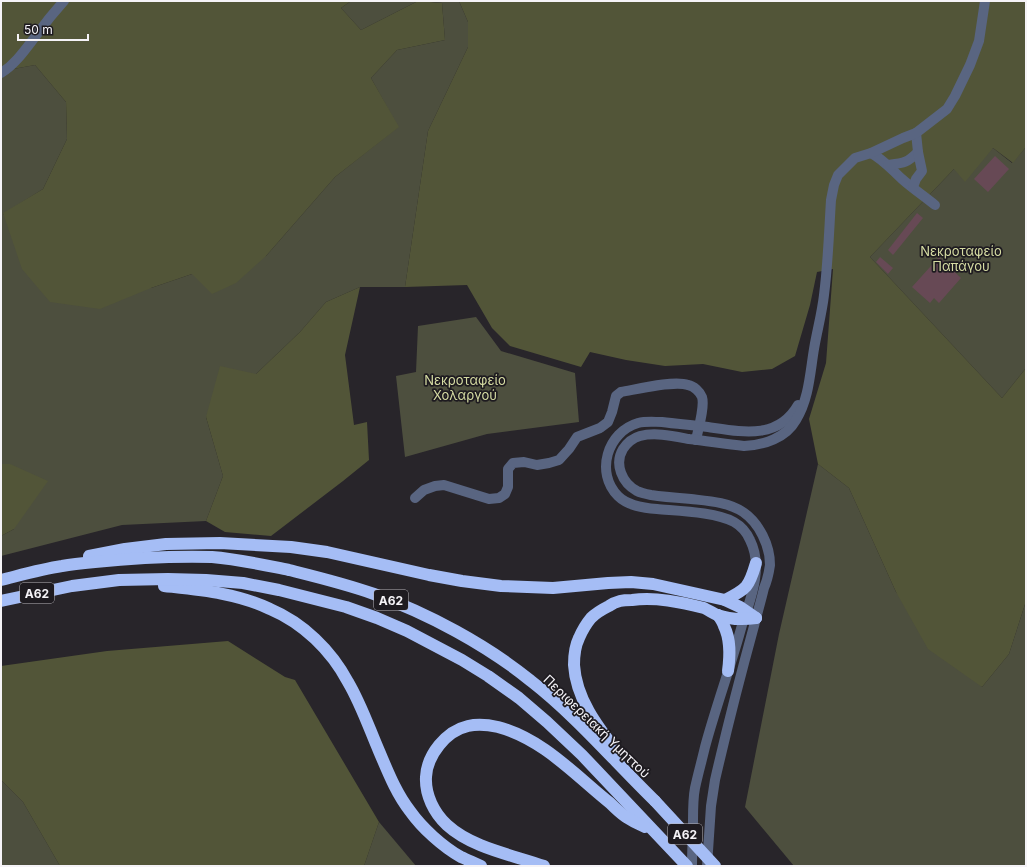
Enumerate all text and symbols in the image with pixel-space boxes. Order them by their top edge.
scale bar [18,16,88,42]
text: 50 m [24,22,53,37]
park label: Νεκροταφείο Παπάγου [920,243,1002,274]
park label: Νεκροταφείο Χολαργού [424,372,506,403]
road number: Α62 [20,583,54,603]
road number: Α62 [374,590,408,610]
street label: Περιφερειακή Υμηττού [541,671,653,781]
road number: Α62 [668,824,702,844]

